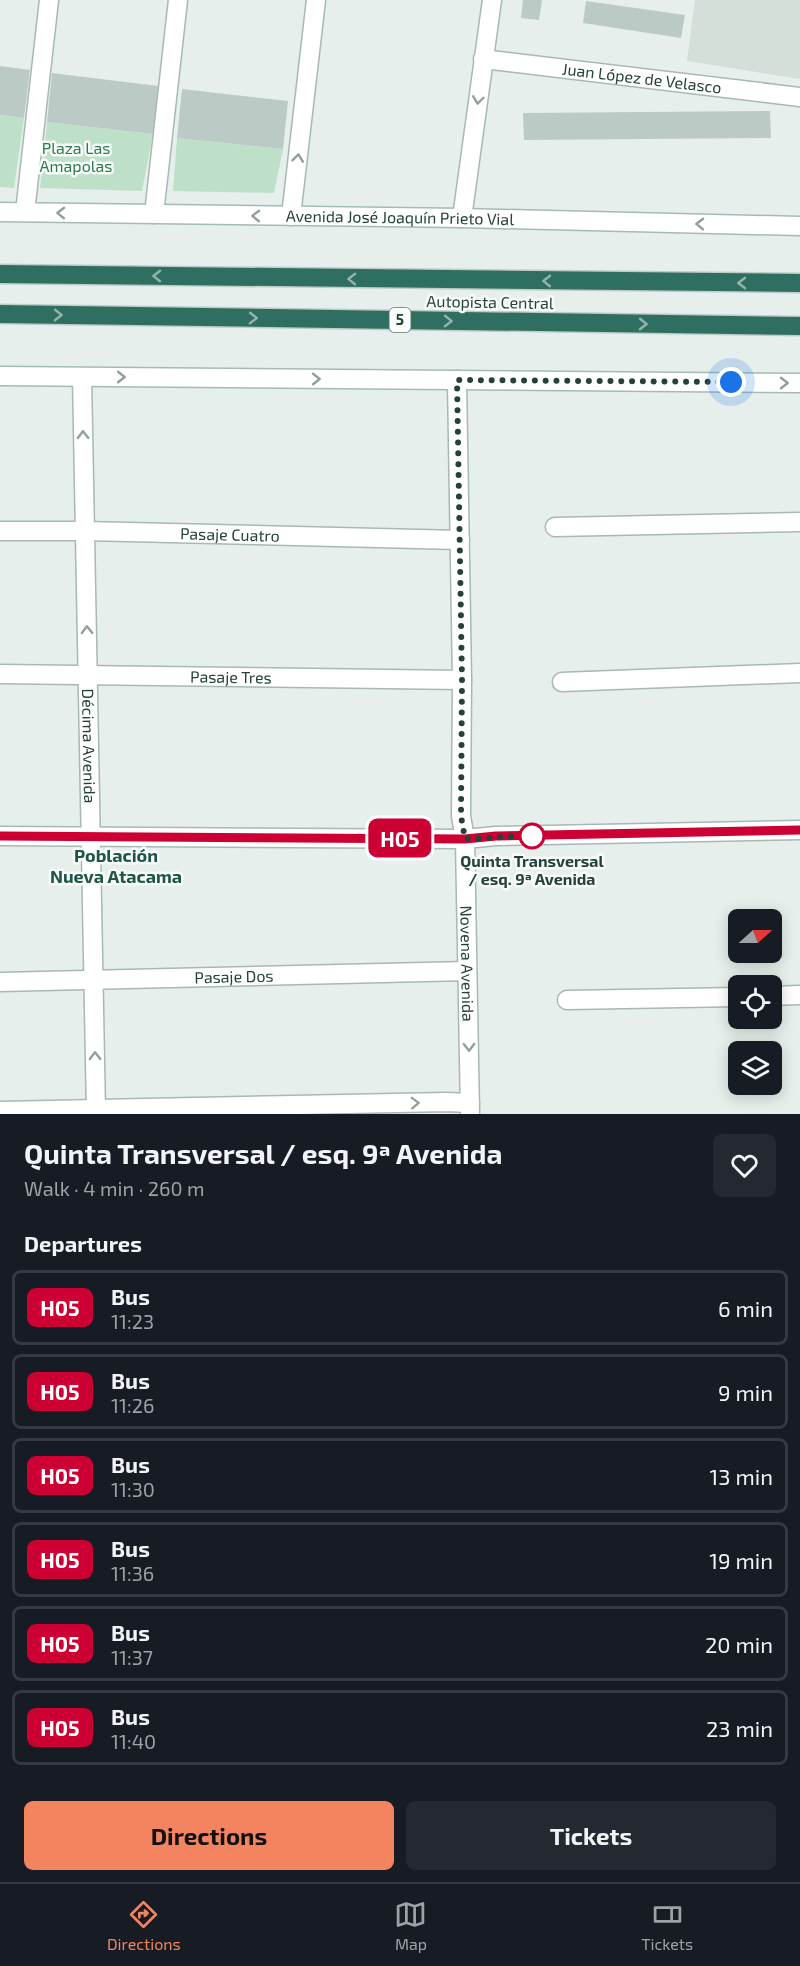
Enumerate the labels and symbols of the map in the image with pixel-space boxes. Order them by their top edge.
street label: Juan López de Velasco [561,59,723,97]
one-way arrow [472,95,485,104]
park label: Plaza Las Amapolas [40,138,112,175]
one-way arrow [291,153,304,162]
street label: Avenida José Joaquín Prieto Vial [286,206,515,228]
one-way arrow [57,207,66,219]
one-way arrow [252,209,261,222]
one-way arrow [695,217,704,230]
one-way arrow [152,270,161,282]
one-way arrow [347,273,356,285]
one-way arrow [542,275,551,287]
one-way arrow [737,277,746,289]
street label: Autopista Central [426,291,554,312]
one-way arrow [54,308,63,321]
road number: 5 [390,308,410,332]
one-way arrow [249,311,258,324]
one-way arrow [444,315,453,327]
one-way arrow [639,318,648,330]
your location [716,367,746,397]
one-way arrow [117,371,126,383]
one-way arrow [312,373,321,385]
one-way arrow [780,376,789,389]
one-way arrow [77,430,89,439]
street label: Pasaje Cuatro [180,523,280,545]
one-way arrow [80,625,93,634]
street label: Pasaje Tres [190,666,272,687]
street label: Décima Avenida [79,688,100,804]
line badge: H05 [366,818,434,858]
marker: Quinta Transversal / esq. 9ª Avenida [519,823,545,849]
district label: Población Nueva Atacama [50,844,182,887]
place label: Quinta Transversal / esq. 9ª Avenida [460,851,604,888]
street label: Novena Avenida [457,905,478,1022]
north arrow [728,909,782,963]
street label: Pasaje Dos [194,966,274,987]
one-way arrow [463,1042,475,1051]
one-way arrow [88,1051,101,1060]
one-way arrow [411,1096,420,1109]

